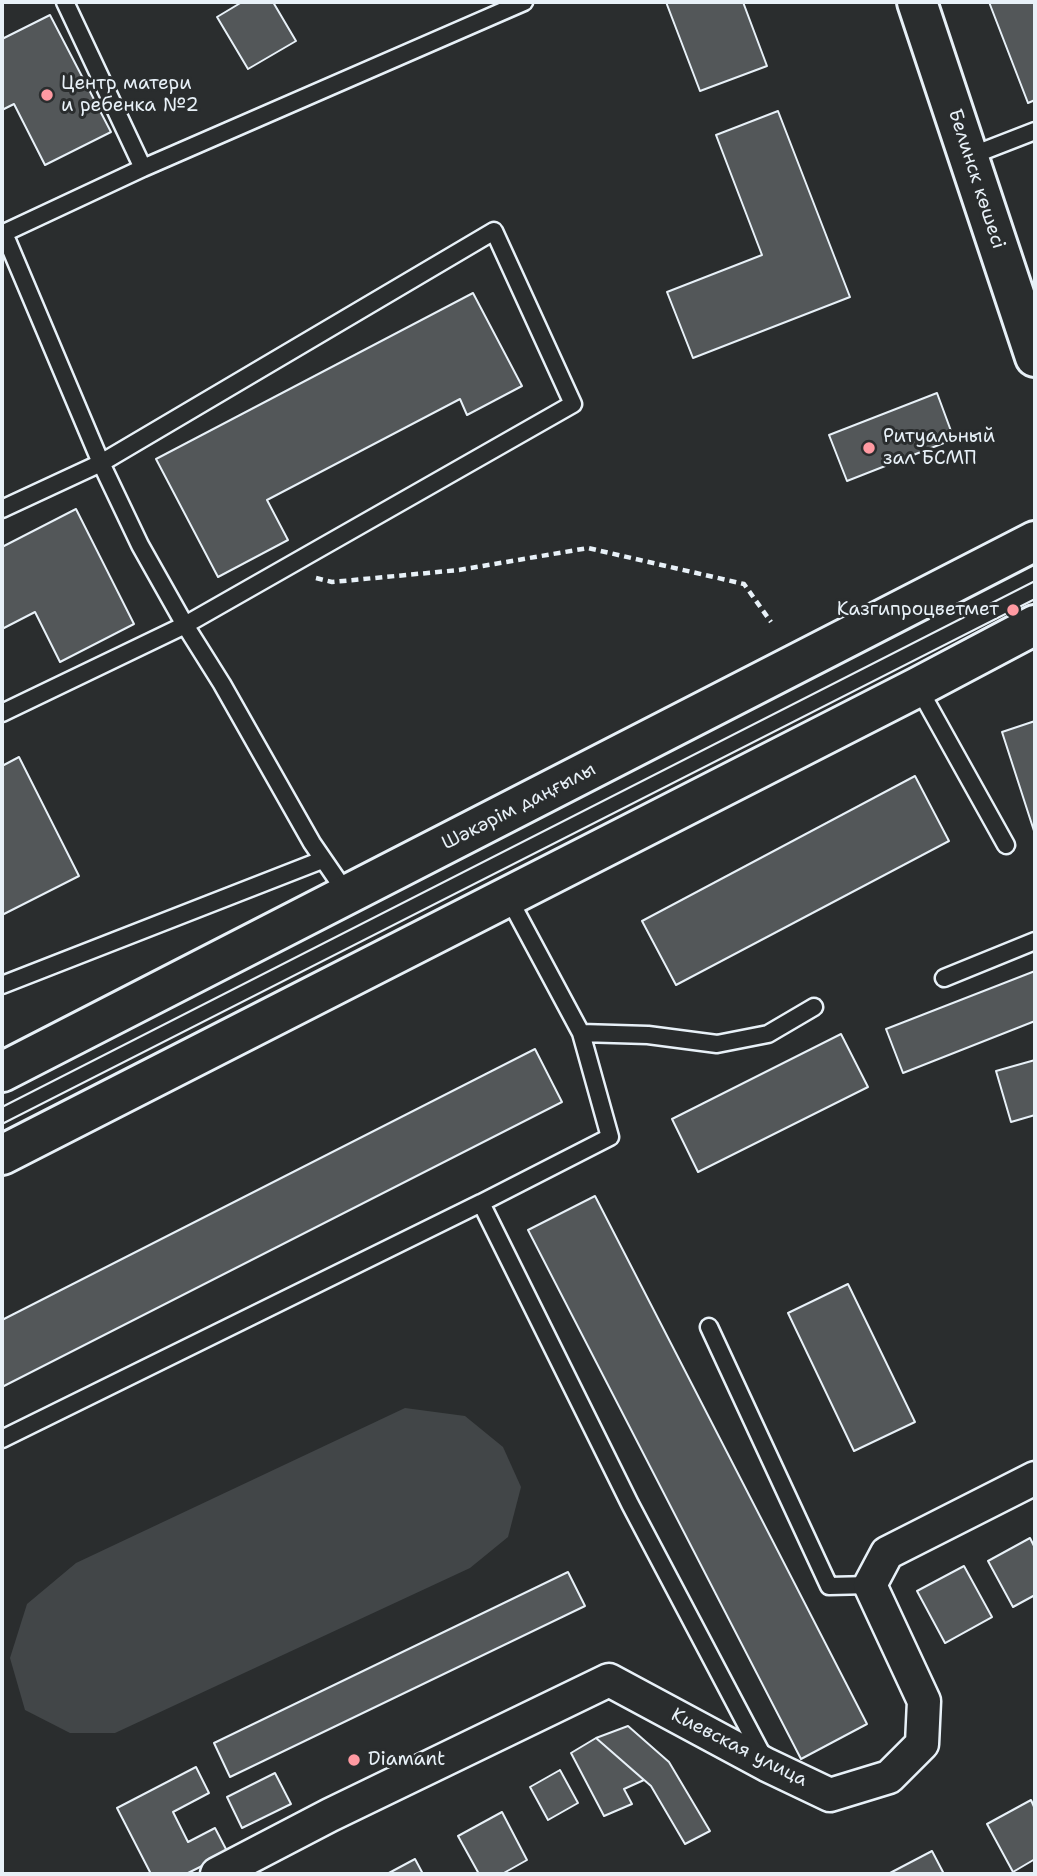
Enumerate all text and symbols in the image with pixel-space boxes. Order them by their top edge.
place label: Центр матери и ребенка №2 [61,73,199,117]
marker: Центр матери и ребенка №2 [39,87,55,103]
street label: Белинск көшесі [943,106,1009,252]
place label: Ритуальный зал БСМП [883,426,995,470]
marker: Ритуальный зал БСМП [861,440,877,456]
place label: Казгипроцветмет [837,599,999,621]
marker: Казгипроцветмет [1005,602,1021,618]
street label: Шәкәрім даңғылы [438,758,600,856]
street label: Киевская улица [667,1704,811,1792]
place label: Diamant [368,1749,445,1771]
marker: Diamant [346,1752,362,1768]

